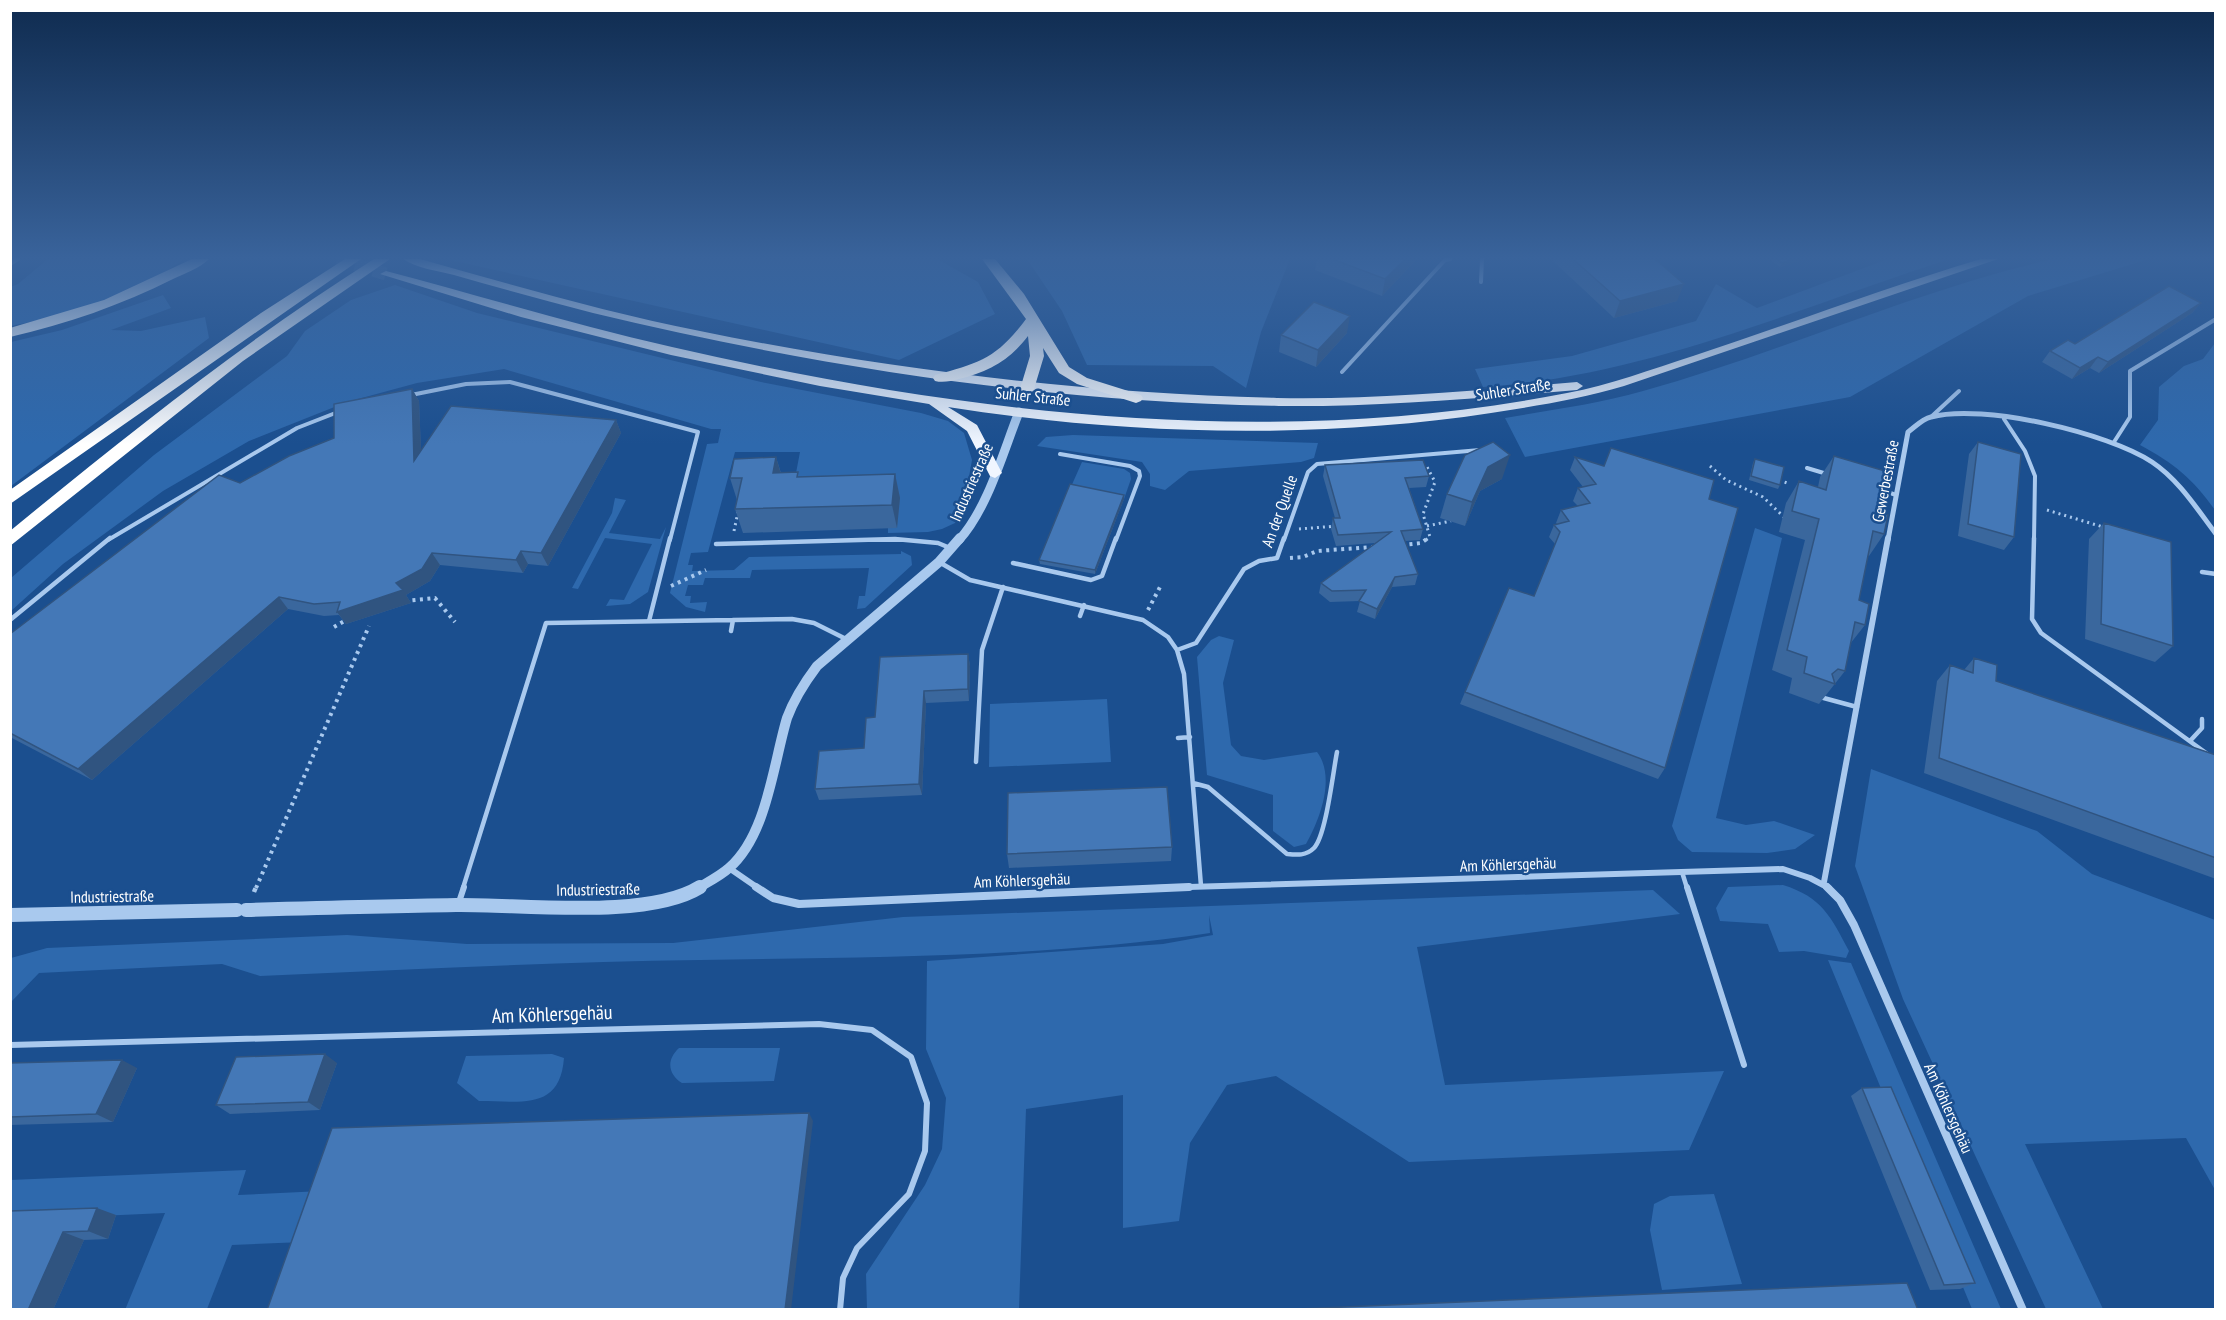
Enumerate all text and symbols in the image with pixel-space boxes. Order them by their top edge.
street label: Suhler Straße [1474,373,1552,405]
street label: Suhler Straße [994,382,1072,410]
street label: Gewerbestraße [1867,438,1903,524]
street label: Industriestraße [945,440,997,524]
street label: An der Quelle [1257,472,1301,550]
street label: Am Köhlersgehäu [1459,852,1557,876]
street label: Am Köhlersgehäu [973,868,1071,892]
street label: Industriestraße [556,878,640,900]
street label: Industriestraße [70,885,154,907]
street label: Am Köhlersgehäu [491,999,613,1029]
street label: Am Köhlersgehäu [1920,1060,1978,1156]

